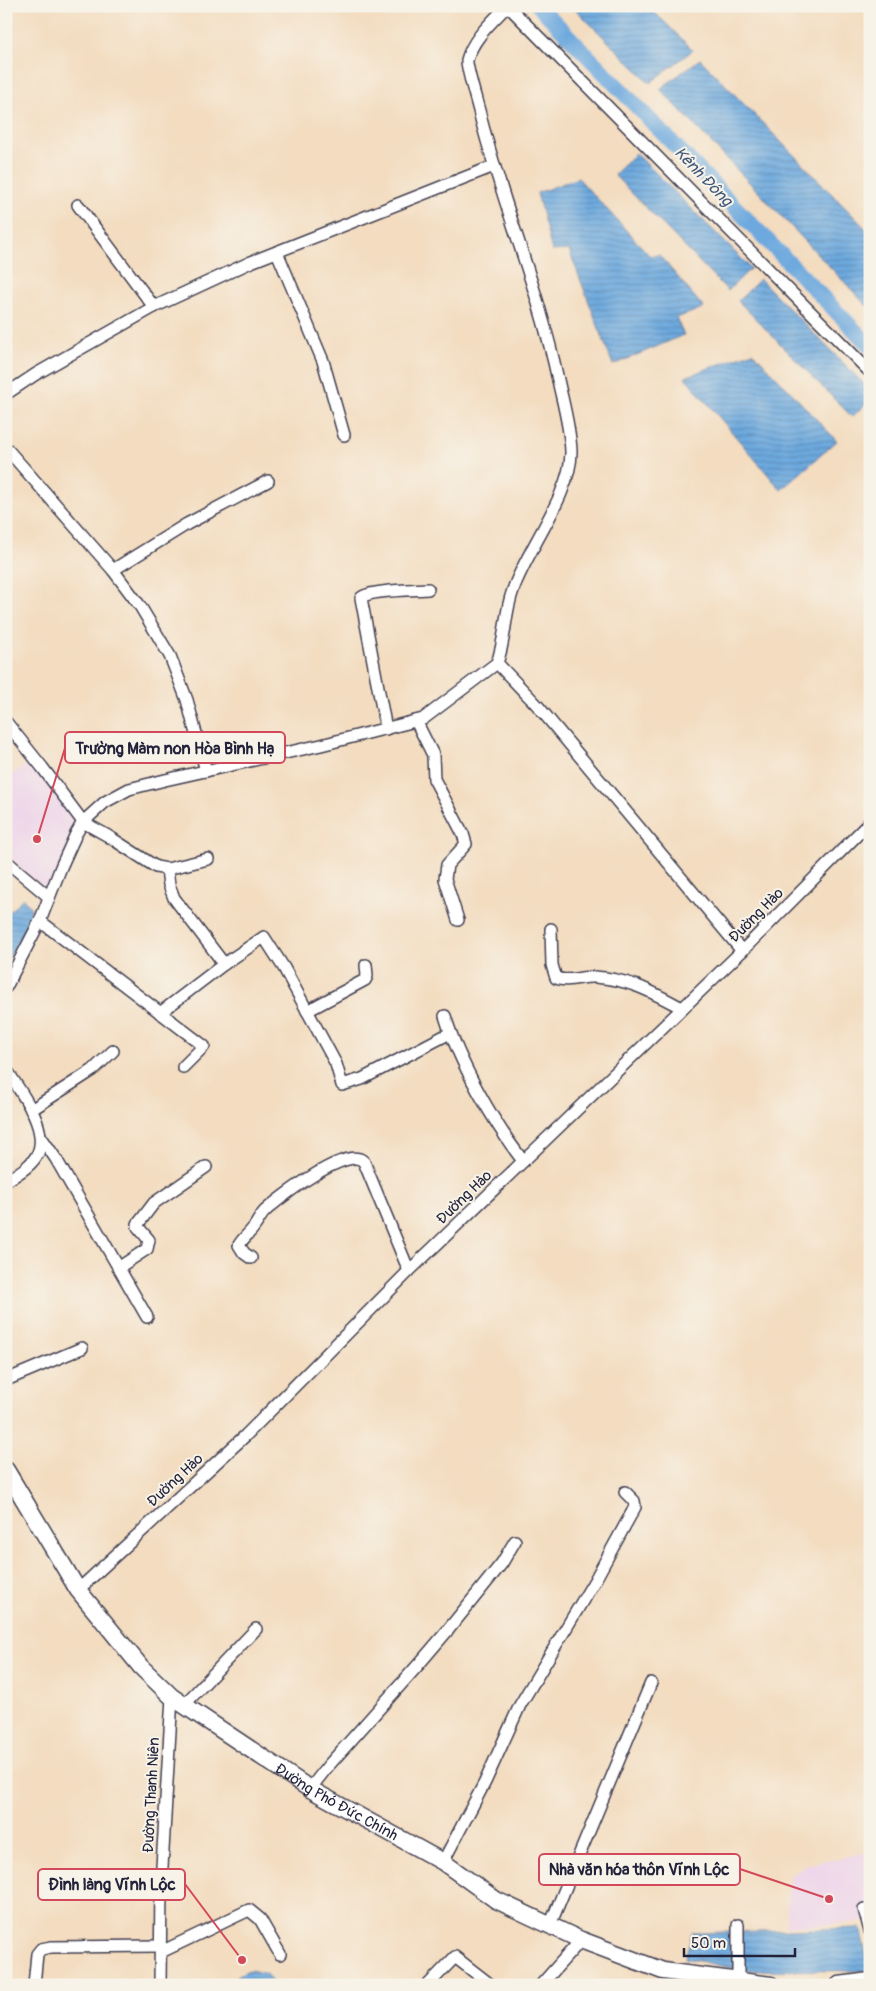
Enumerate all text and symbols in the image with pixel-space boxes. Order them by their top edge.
water label: Kênh Đông [670,143,738,212]
callout: Trường Màm non Hòa Bình Hạ [65,732,285,763]
text: Trường Màm non Hòa Bình Hạ [74,739,275,759]
street label: Đường Hào [725,884,788,947]
street label: Đường Hào [433,1166,496,1229]
street label: Đường Hào [143,1450,207,1511]
street label: Đường Thanh Niên [139,1737,164,1853]
street label: Đường Phó Đức Chính [271,1759,401,1845]
callout: Nhà văn hóa thôn Vĩnh Lộc [539,1854,740,1885]
text: Nhà văn hóa thôn Vĩnh Lộc [549,1860,729,1880]
callout: Đình làng Vĩnh Lộc [38,1869,185,1900]
text: Đình làng Vĩnh Lộc [48,1875,176,1895]
scale bar [684,1926,795,1958]
text: 50 m [691,1934,726,1953]

